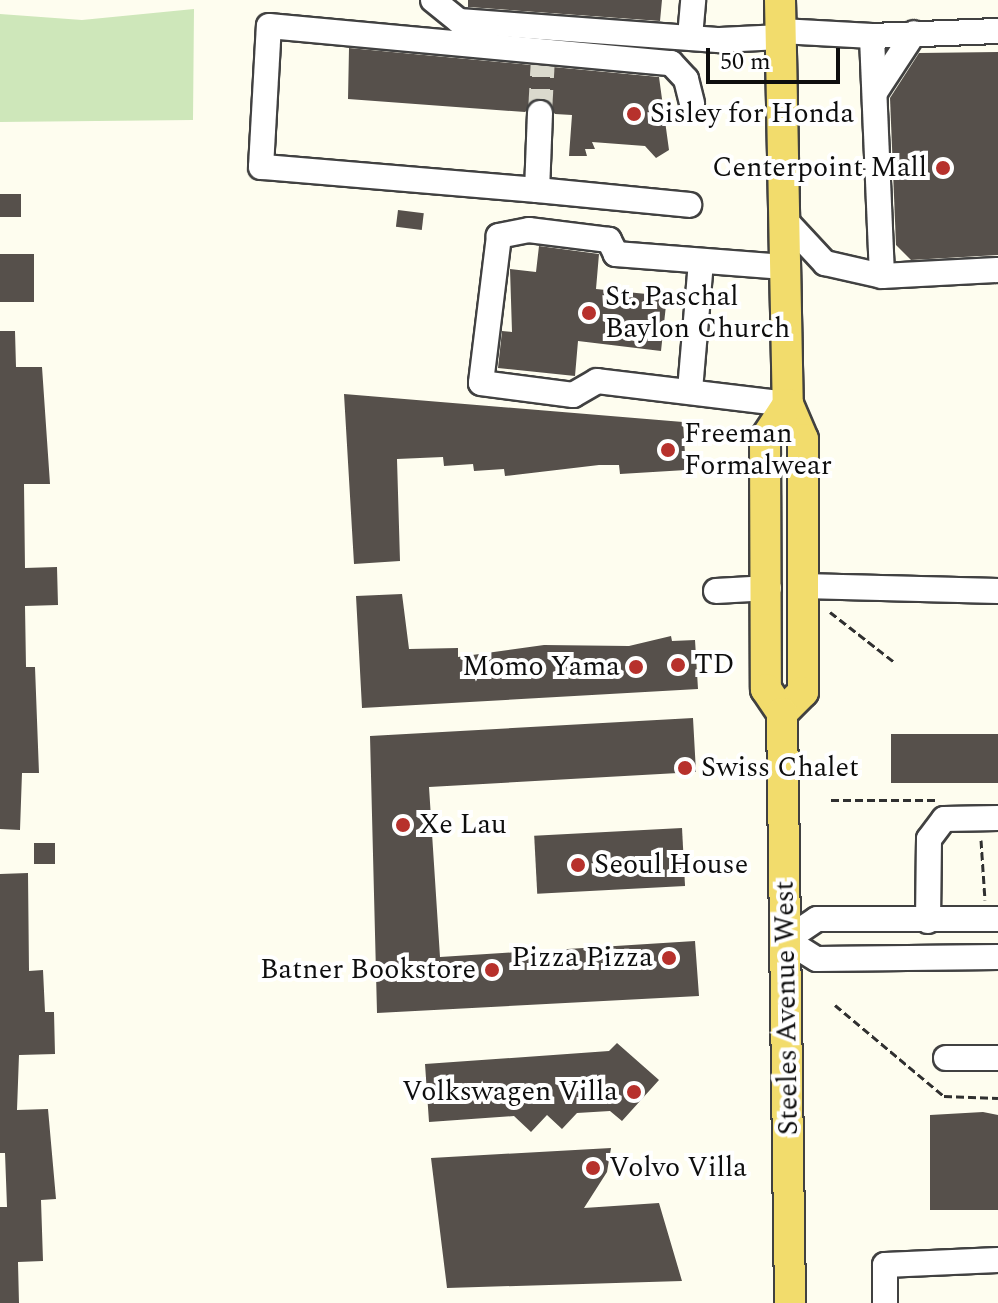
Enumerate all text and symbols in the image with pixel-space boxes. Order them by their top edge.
scale bar [710,32,844,82]
text: 50 m [720,44,771,80]
place label: Sisley for Honda [650,97,854,131]
marker: Sisley for Honda [625,105,643,123]
place label: Centerpoint Mall [712,151,927,185]
marker: Centerpoint Mall [934,159,952,177]
place label: St. Paschal Baylon Church [605,280,790,346]
marker: St. Paschal Baylon Church [580,304,598,322]
place label: Freeman Formalwear [684,417,832,483]
marker: Freeman Formalwear [659,441,677,459]
place label: TD [694,648,735,682]
place label: Momo Yama [462,650,620,684]
marker: TD [669,656,687,674]
marker: Momo Yama [627,658,645,676]
place label: Swiss Chalet [701,751,859,785]
marker: Swiss Chalet [676,759,694,777]
place label: Xe Lau [419,808,507,842]
marker: Xe Lau [394,816,412,834]
place label: Seoul House [594,848,748,882]
marker: Seoul House [569,856,587,874]
street label: Steeles Avenue West [768,880,806,1136]
place label: Pizza Pizza [511,941,653,975]
marker: Pizza Pizza [660,949,678,967]
place label: Batner Bookstore [260,953,476,987]
marker: Batner Bookstore [483,961,501,979]
place label: Volkswagen Villa [402,1075,618,1109]
marker: Volkswagen Villa [625,1083,643,1101]
place label: Volvo Villa [609,1151,747,1185]
marker: Volvo Villa [584,1159,602,1177]

